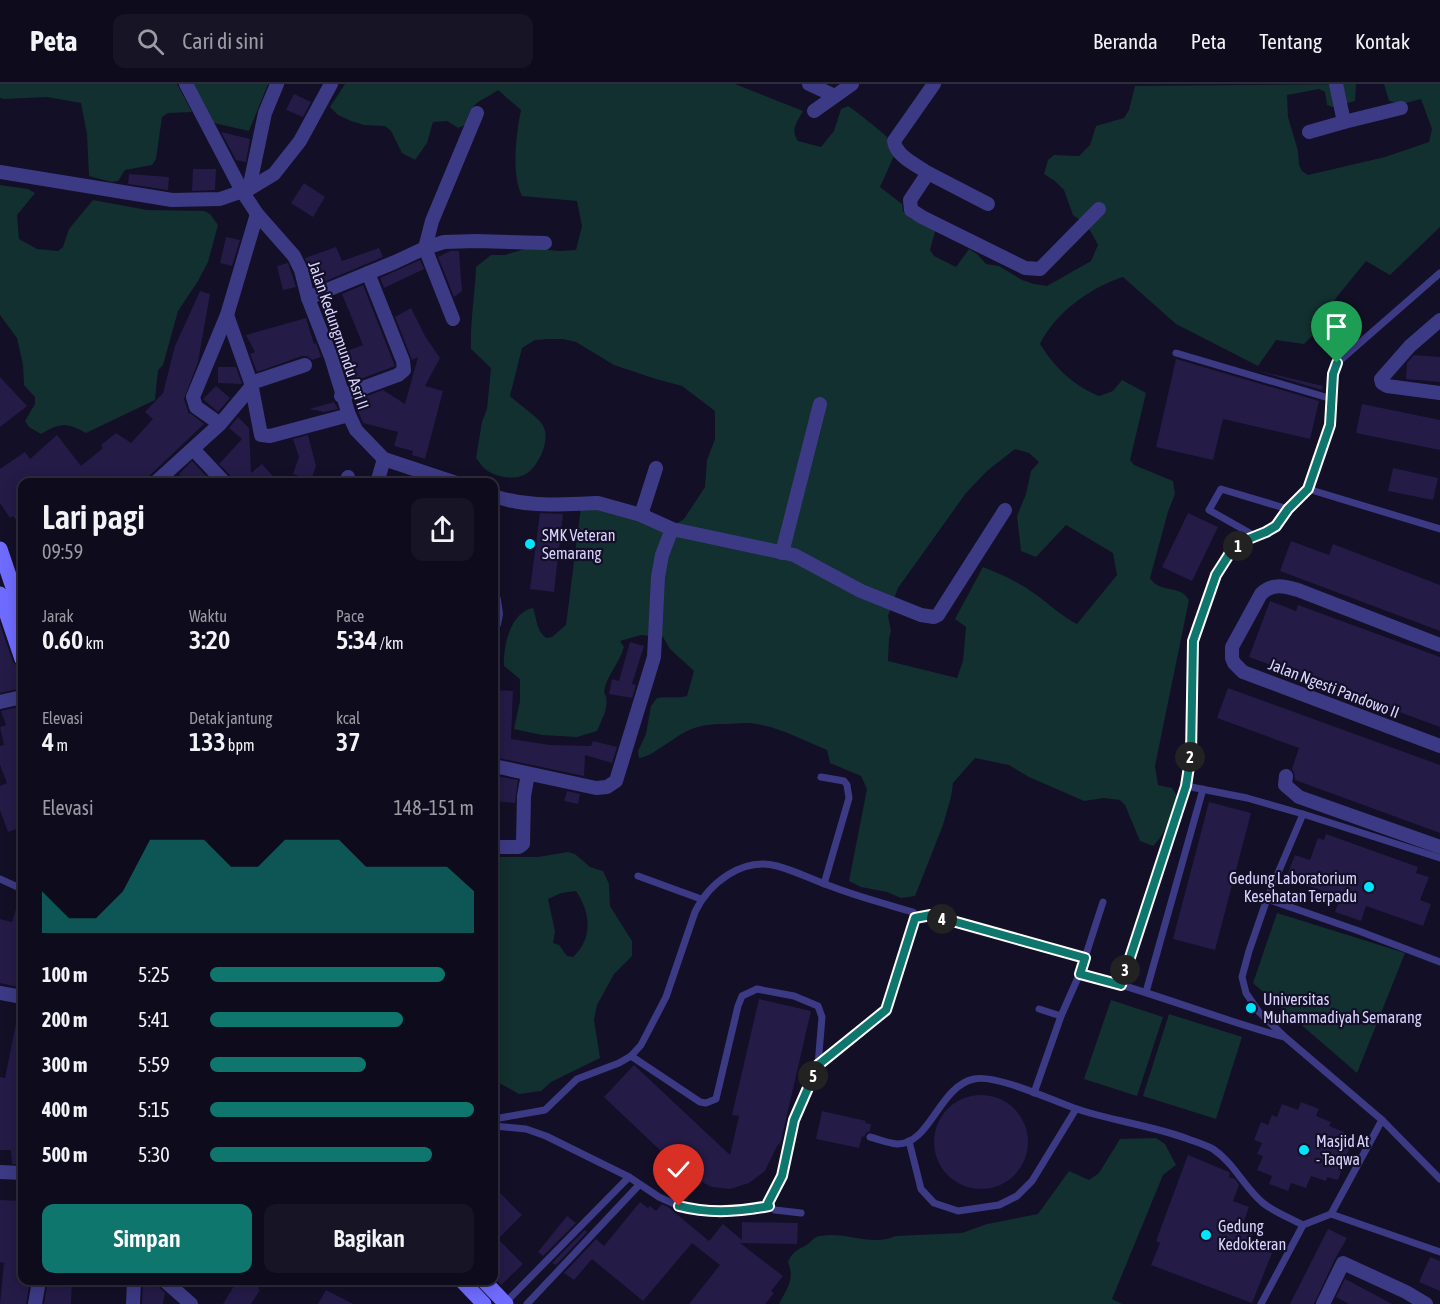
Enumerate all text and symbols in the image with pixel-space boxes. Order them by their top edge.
search box [113,14,533,68]
text: Peta [30,25,77,57]
icon: search [134,25,167,58]
text: Cari di sini [182,28,264,54]
text: Beranda [1093,29,1158,53]
text: Peta [1191,29,1226,53]
text: Tentang [1259,29,1322,53]
text: Kontak [1355,29,1410,53]
street label: Jalan Kedungmundu Asri II [304,259,373,412]
pin [1311,301,1362,363]
icon: arrive [1320,310,1353,343]
text: Lari pagi [42,498,145,536]
button: share [411,498,474,561]
place label: SMK Veteran Semarang [542,526,615,563]
pin: 1 [1223,531,1253,561]
marker: SMK Veteran Semarang [523,537,537,551]
text: 1 [1234,537,1242,555]
text: 09:59 [42,540,83,563]
text: Jarak [42,607,73,625]
text: Waktu [189,607,227,625]
text: Pace [336,607,364,625]
text: 0.60 [42,625,83,655]
text: 3:20 [189,625,230,655]
text: 5:34 [336,625,377,655]
text: km [83,634,104,652]
text: /km [377,634,403,652]
street label: Jalan Ngesti Pandowo II [1266,655,1402,722]
text: Elevasi [42,709,83,727]
text: Detak jantung [189,709,272,727]
text: kcal [336,709,360,727]
text: 4 [42,727,54,757]
text: 133 [189,727,226,757]
text: 37 [336,727,360,757]
text: m [54,736,68,754]
text: bpm [226,736,255,754]
pin: 2 [1175,742,1205,772]
text: 2 [1186,748,1194,766]
text: Elevasi [42,796,94,819]
text: 148–151 m [393,796,474,819]
place label: Gedung Laboratorium Kesehatan Terpadu [1229,869,1357,906]
marker: Gedung Laboratorium Kesehatan Terpadu [1362,880,1376,894]
pin: 4 [927,904,957,934]
text: 4 [938,910,946,928]
pin: 3 [1110,955,1140,985]
text: 3 [1121,961,1129,979]
text: 100 m [42,963,87,986]
text: 5:25 [138,963,170,986]
place label: Universitas Muhammadiyah Semarang [1263,990,1422,1027]
marker: Universitas Muhammadiyah Semarang [1244,1001,1258,1015]
text: 200 m [42,1008,87,1031]
text: 5:41 [138,1008,170,1031]
text: 300 m [42,1053,87,1076]
text: 5:59 [138,1053,170,1076]
pin: 5 [798,1061,828,1091]
text: 5 [809,1067,817,1085]
text: 400 m [42,1098,87,1121]
text: 5:15 [138,1098,170,1121]
place label: Masjid At - Taqwa [1316,1132,1370,1169]
text: 500 m [42,1143,87,1166]
text: 5:30 [138,1143,170,1166]
marker: Masjid At - Taqwa [1297,1143,1311,1157]
pin [653,1144,704,1206]
icon: check [662,1153,695,1186]
button: Simpan [42,1204,252,1273]
button: Bagikan [264,1204,474,1273]
place label: Gedung Kedokteran [1218,1217,1286,1253]
marker: Gedung Kedokteran [1199,1228,1213,1242]

